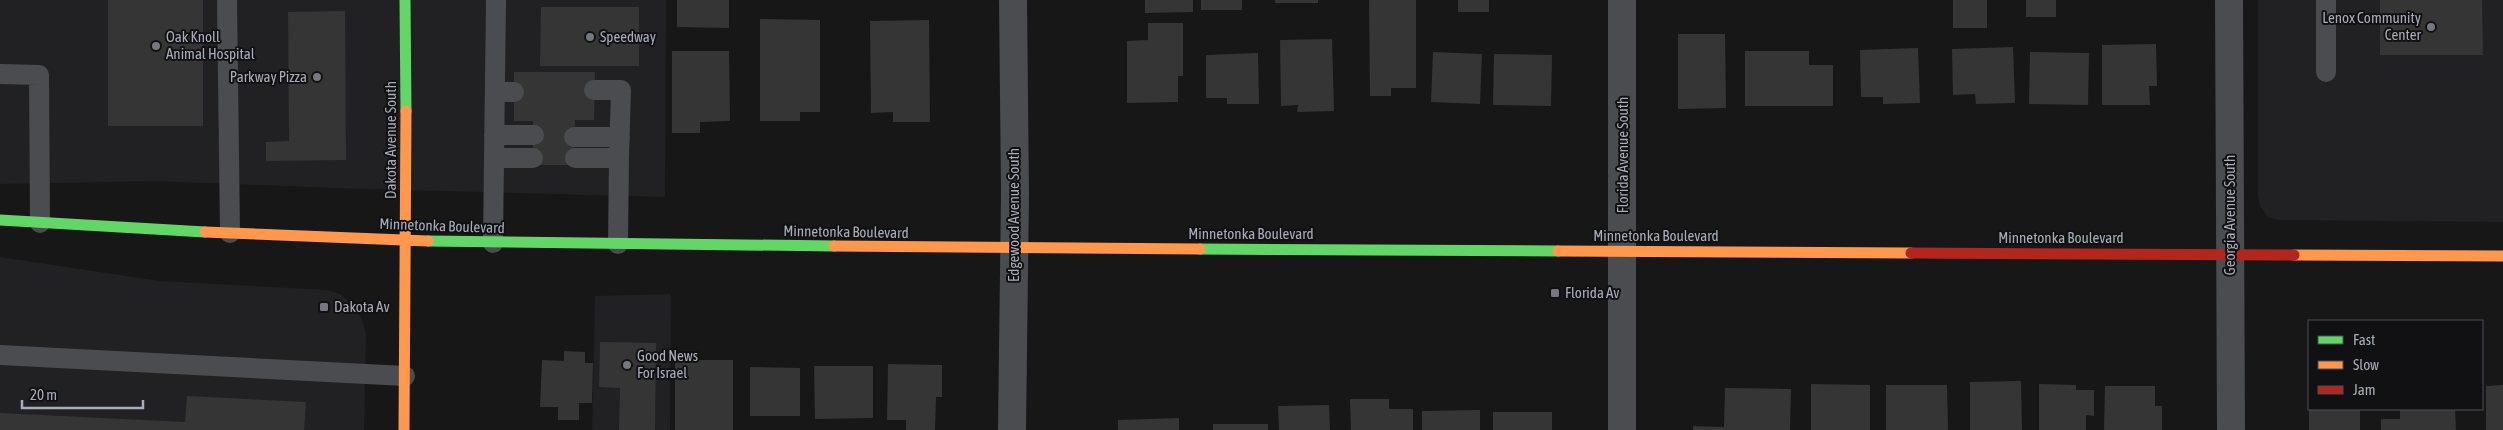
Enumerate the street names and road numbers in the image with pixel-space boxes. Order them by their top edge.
street label: Dakota Avenue South [382,81,399,199]
street label: Florida Avenue South [1614,97,1631,213]
street label: Edgewood Avenue South [1005,148,1022,282]
street label: Georgia Avenue South [2221,155,2238,275]
street label: Minnetonka Boulevard [379,215,505,236]
street label: Minnetonka Boulevard [783,222,909,241]
street label: Minnetonka Boulevard [1188,225,1314,242]
street label: Minnetonka Boulevard [1593,227,1719,244]
street label: Minnetonka Boulevard [1998,229,2124,246]

